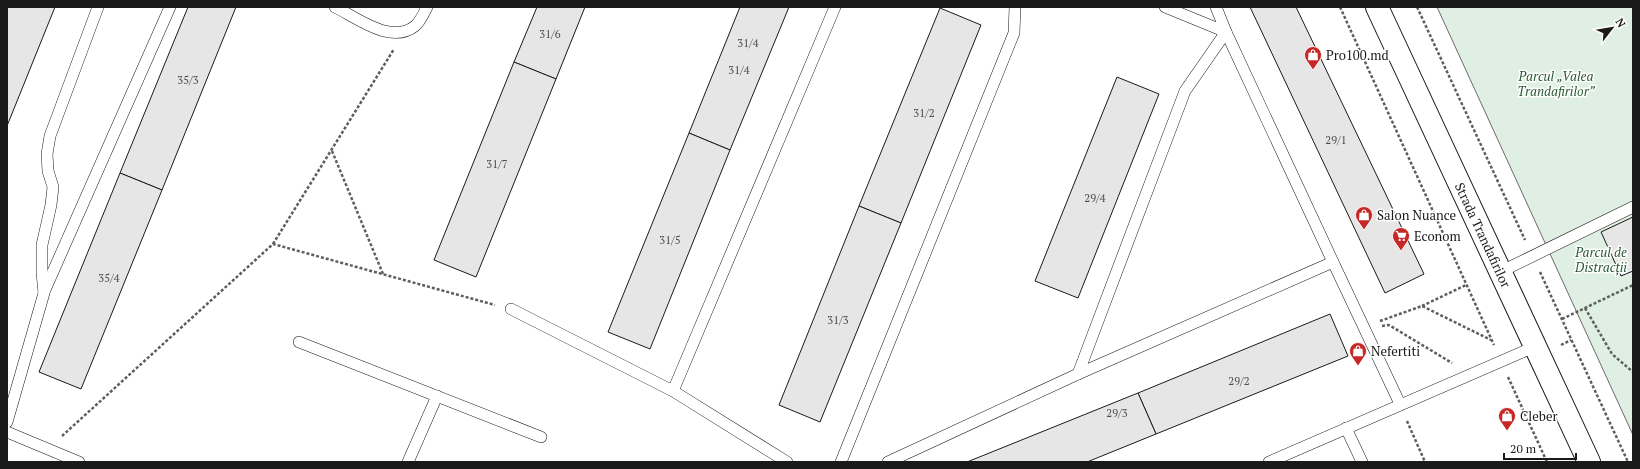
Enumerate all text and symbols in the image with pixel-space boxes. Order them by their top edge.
north arrow [1592,8,1632,48]
text: N [1612,16,1629,31]
house number: 31/6 [539,27,561,41]
house number: 31/4 [737,36,759,50]
shop icon: Pro100.md [1303,45,1323,70]
place label: Pro100.md [1326,46,1389,64]
house number: 31/4 [728,63,750,77]
park label: Parcul „Valea Trandafirilor” [1517,67,1596,100]
house number: 35/3 [177,73,199,87]
house number: 31/2 [913,106,935,120]
house number: 29/1 [1325,133,1347,147]
house number: 31/7 [486,157,508,171]
street label: Strada Trandafirilor [1451,180,1515,290]
house number: 29/4 [1084,191,1106,205]
shop icon: Salon Nuance [1354,205,1374,230]
place label: Salon Nuance [1377,206,1456,224]
supermarket icon: Econom [1391,226,1411,251]
place label: Econom [1414,227,1461,245]
house number: 31/5 [659,233,681,247]
park label: Parcul de Distracții [1574,243,1627,276]
house number: 35/4 [98,271,120,285]
house number: 31/3 [827,313,849,327]
shop icon: Nefertiti [1348,341,1368,366]
place label: Nefertiti [1371,342,1420,360]
house number: 29/2 [1228,374,1250,388]
house number: 29/3 [1106,406,1128,420]
shop icon: Cleber [1497,406,1517,431]
place label: Cleber [1520,407,1557,425]
scale bar [1504,435,1576,461]
text: 20 m [1510,441,1537,456]

